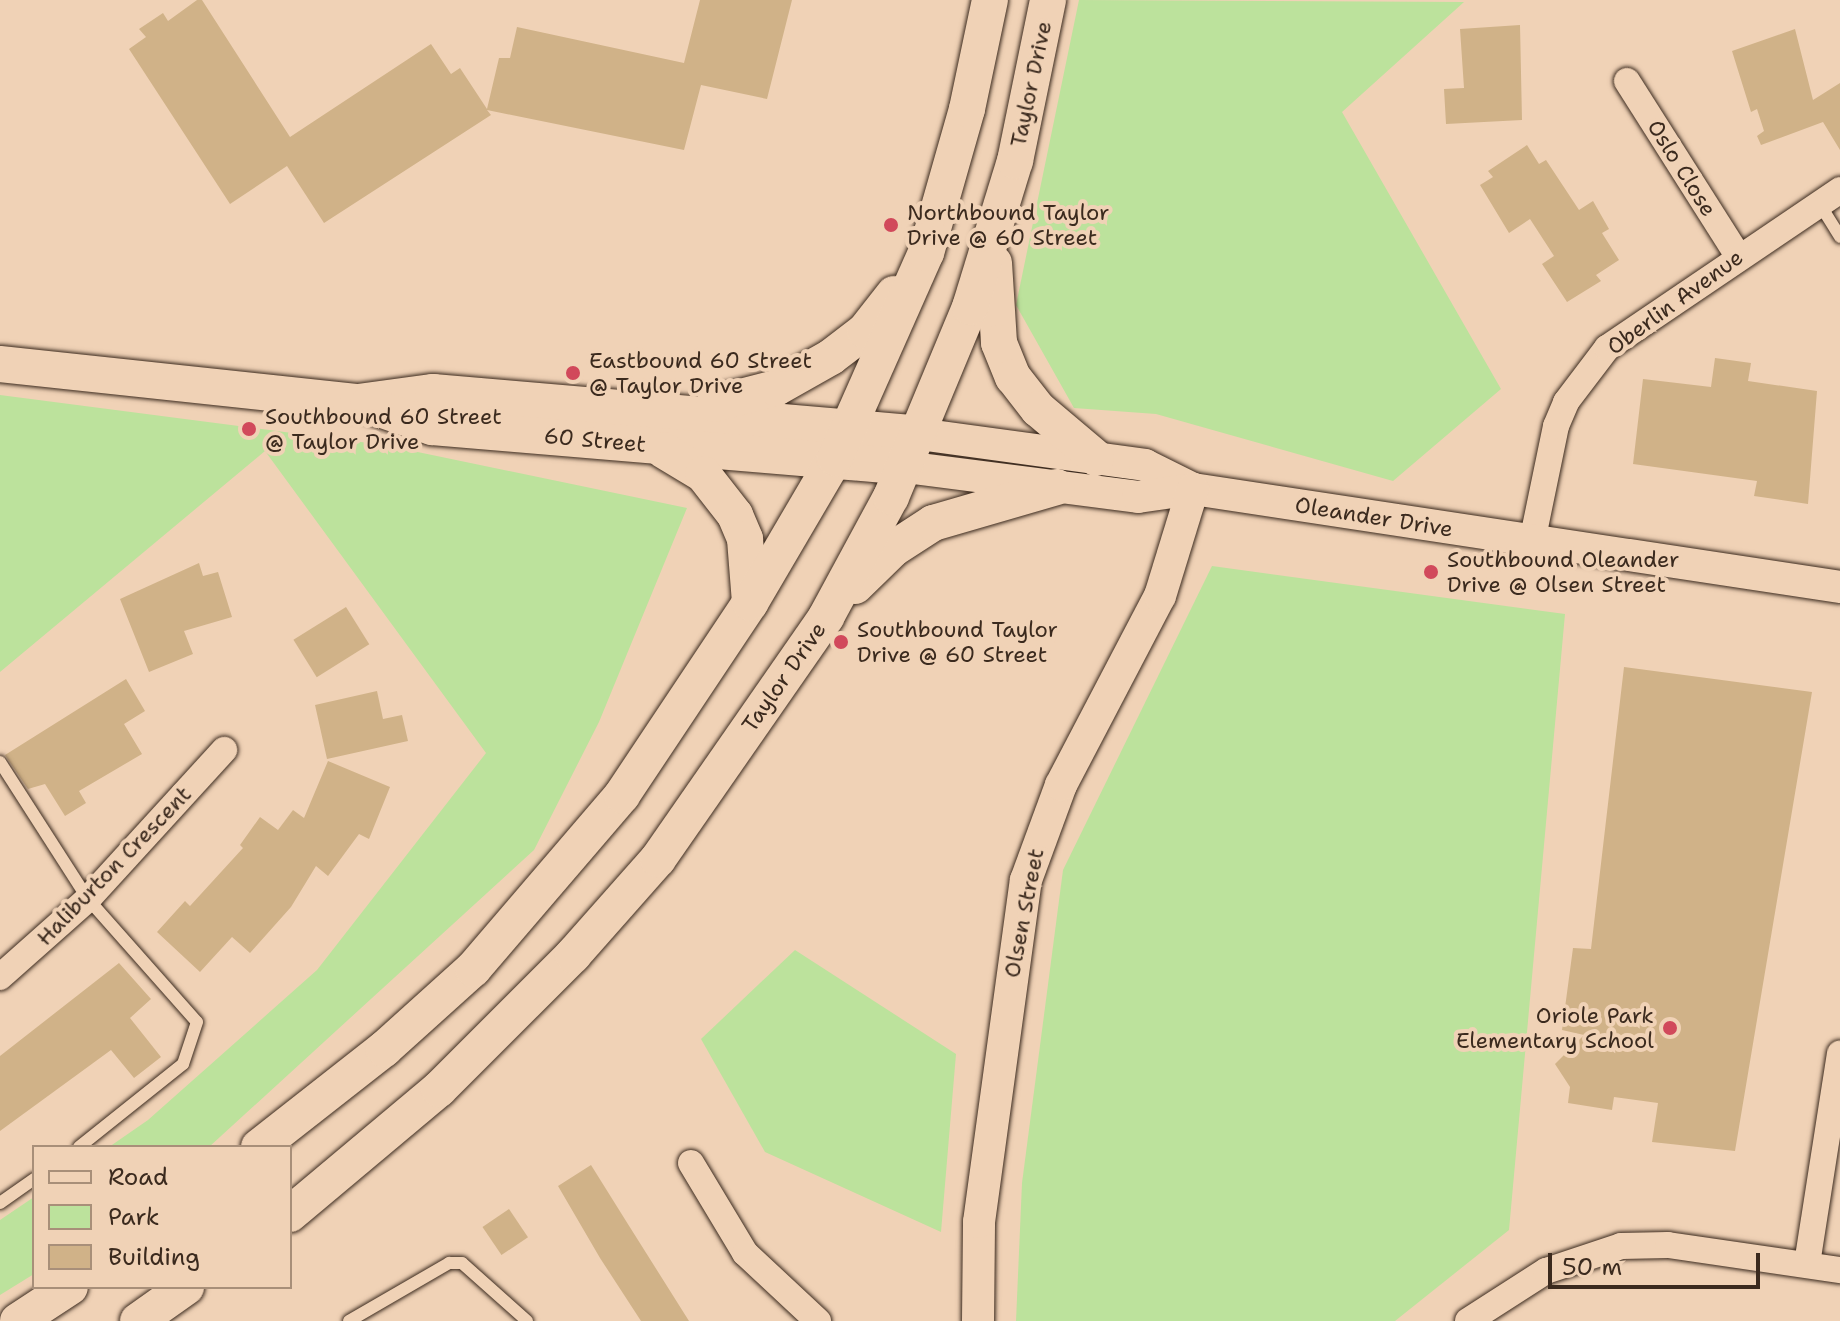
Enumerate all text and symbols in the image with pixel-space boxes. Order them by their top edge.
street label: Taylor Drive [1005,19,1057,149]
street label: Oslo Close [1642,115,1722,221]
place label: Northbound Taylor Drive @ 60 Street [907,199,1109,250]
marker: Northbound Taylor Drive @ 60 Street [882,216,900,234]
street label: Oberlin Avenue [1602,244,1748,360]
place label: Eastbound 60 Street @ Taylor Drive [589,347,812,398]
marker: Eastbound 60 Street @ Taylor Drive [564,364,582,382]
place label: Southbound 60 Street @ Taylor Drive [265,403,502,454]
marker: Southbound 60 Street @ Taylor Drive [240,420,258,438]
street label: 60 Street [543,422,647,458]
street label: Oleander Drive [1293,491,1455,543]
place label: Southbound Oleander Drive @ Olsen Street [1447,546,1679,598]
marker: Southbound Oleander Drive @ Olsen Street [1422,563,1440,581]
place label: Southbound Taylor Drive @ 60 Street [857,616,1058,668]
street label: Taylor Drive [736,617,832,737]
marker: Southbound Taylor Drive @ 60 Street [832,633,850,651]
street label: Haliburton Crescent [31,781,197,951]
street label: Olsen Street [999,846,1049,980]
place label: Oriole Park Elementary School [1456,1002,1654,1054]
marker: Oriole Park Elementary School [1661,1019,1679,1037]
legend [32,1145,292,1289]
text: Road [108,1161,168,1193]
text: Park [108,1201,160,1233]
scale bar [1552,1237,1764,1287]
text: Building [108,1241,200,1273]
text: 50 m [1562,1251,1622,1283]

